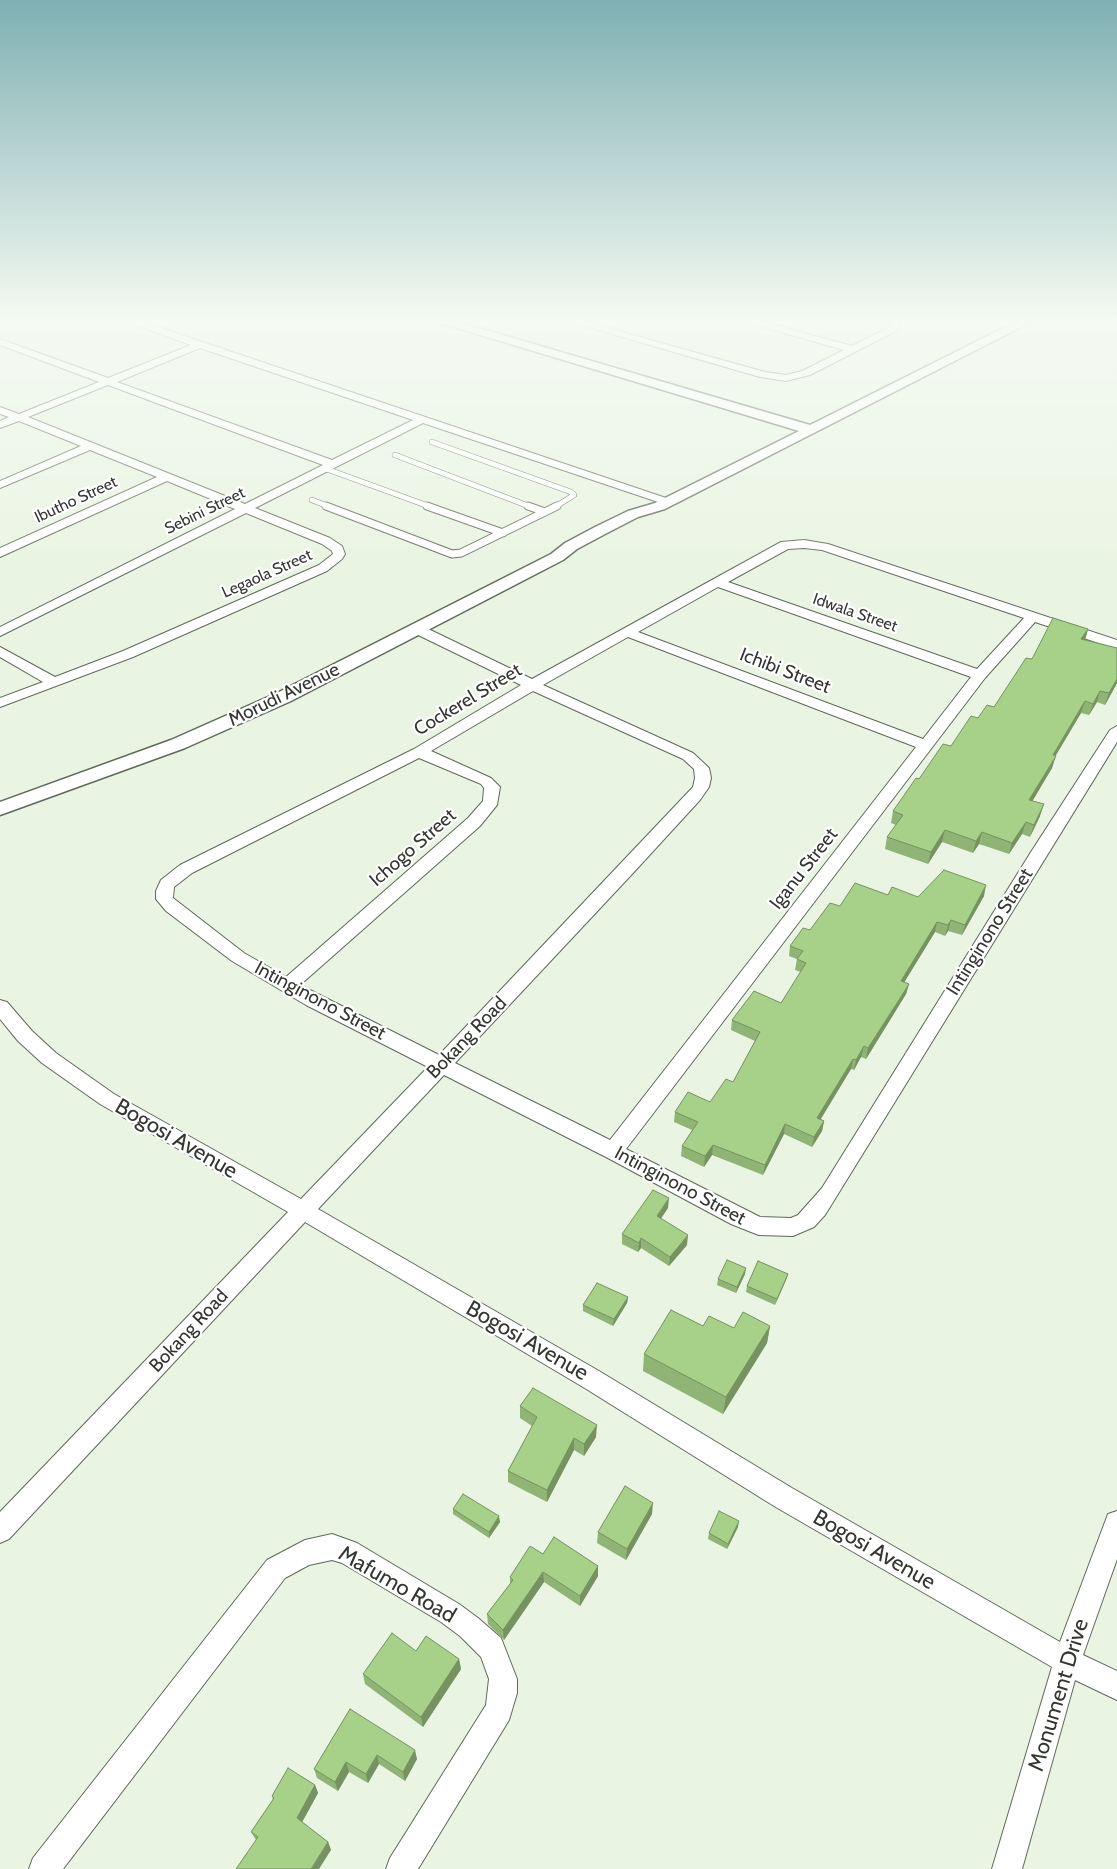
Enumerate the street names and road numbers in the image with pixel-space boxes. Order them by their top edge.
street label: Ibutho Street [32,473,120,527]
street label: Sebini Street [162,483,248,539]
street label: Legaola Street [219,546,315,602]
street label: Idwala Street [810,590,900,636]
street label: Ichibi Street [736,643,834,699]
street label: Morudi Avenue [225,658,343,732]
street label: Cockerel Street [410,659,526,741]
street label: Ichogo Street [365,804,461,892]
street label: Iganu Street [765,824,843,914]
street label: Intinginono Street [942,864,1038,1000]
street label: Intinginono Street [251,957,389,1045]
street label: Bokang Road [422,992,512,1084]
street label: Bogosi Avenue [110,1093,242,1185]
street label: Intinginono Street [611,1142,749,1230]
street label: Bokang Road [145,1285,233,1377]
street label: Bogosi Avenue [461,1295,593,1387]
street label: Bogosi Avenue [808,1504,940,1596]
street label: Mafumo Road [334,1541,460,1629]
street label: Monument Drive [1023,1616,1095,1774]

